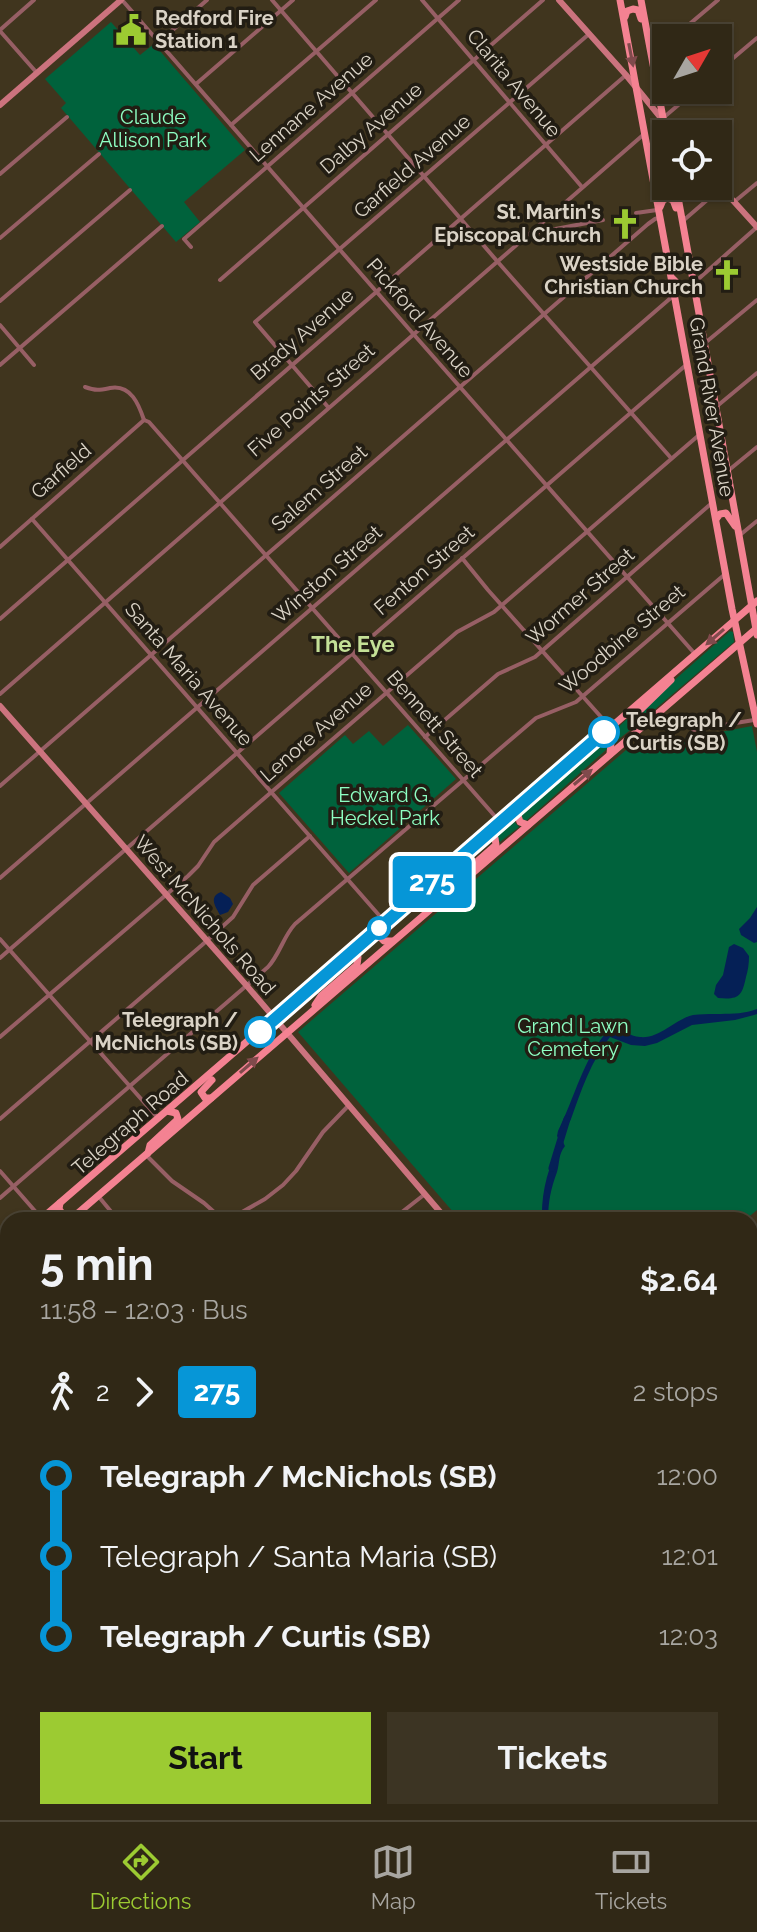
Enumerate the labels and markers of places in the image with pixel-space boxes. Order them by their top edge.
place label: Redford Fire Station 1 [155,6,274,53]
public building icon: Redford Fire Station 1 [114,13,148,47]
place label: St. Martin's Episcopal Church [434,200,601,247]
church icon: St. Martin's Episcopal Church [608,207,642,241]
place label: Westside Bible Christian Church [544,252,703,299]
church icon: Westside Bible Christian Church [710,258,744,292]
place label: Telegraph / Curtis (SB) [626,708,742,755]
marker: Telegraph / Curtis (SB) [589,717,619,747]
unlabelled marker [368,917,390,939]
place label: Telegraph / McNichols (SB) [95,1008,238,1055]
marker: Telegraph / McNichols (SB) [245,1017,275,1047]

